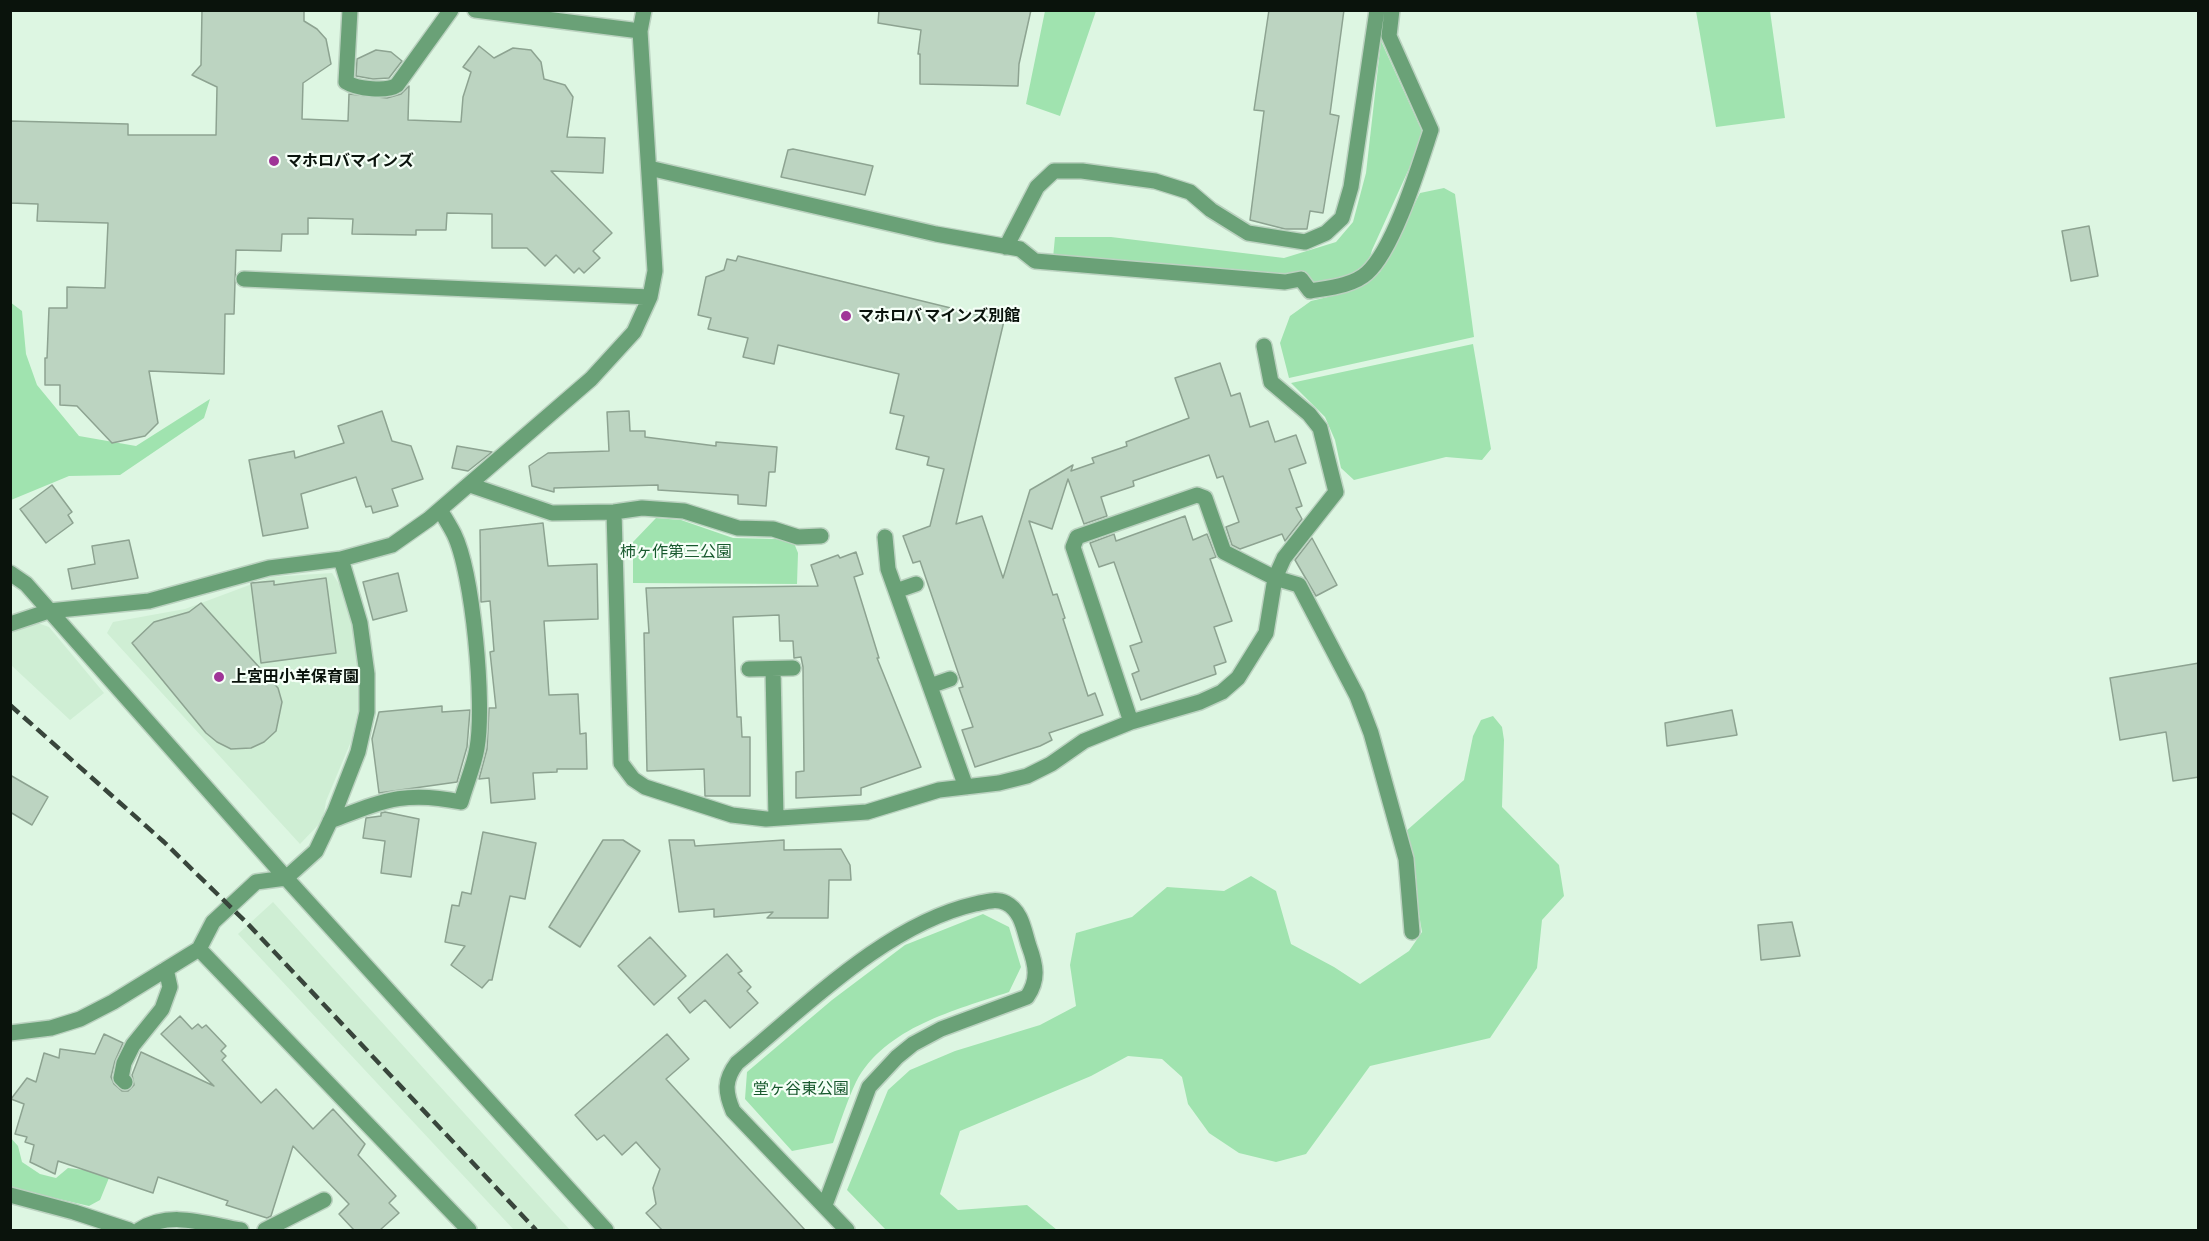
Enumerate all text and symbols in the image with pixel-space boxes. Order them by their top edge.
place label: マホロバマインズ [286,151,414,171]
marker: マホロバマインズ [267,154,281,168]
place label: マホロバ マインズ別館 [858,306,1020,326]
marker: マホロバ マインズ別館 [839,309,853,323]
park label: 柿ヶ作第三公園 [620,542,732,562]
place label: 上宮田小羊保育園 [231,667,359,687]
marker: 上宮田小羊保育園 [212,670,226,684]
park label: 堂ヶ谷東公園 [753,1079,849,1099]

